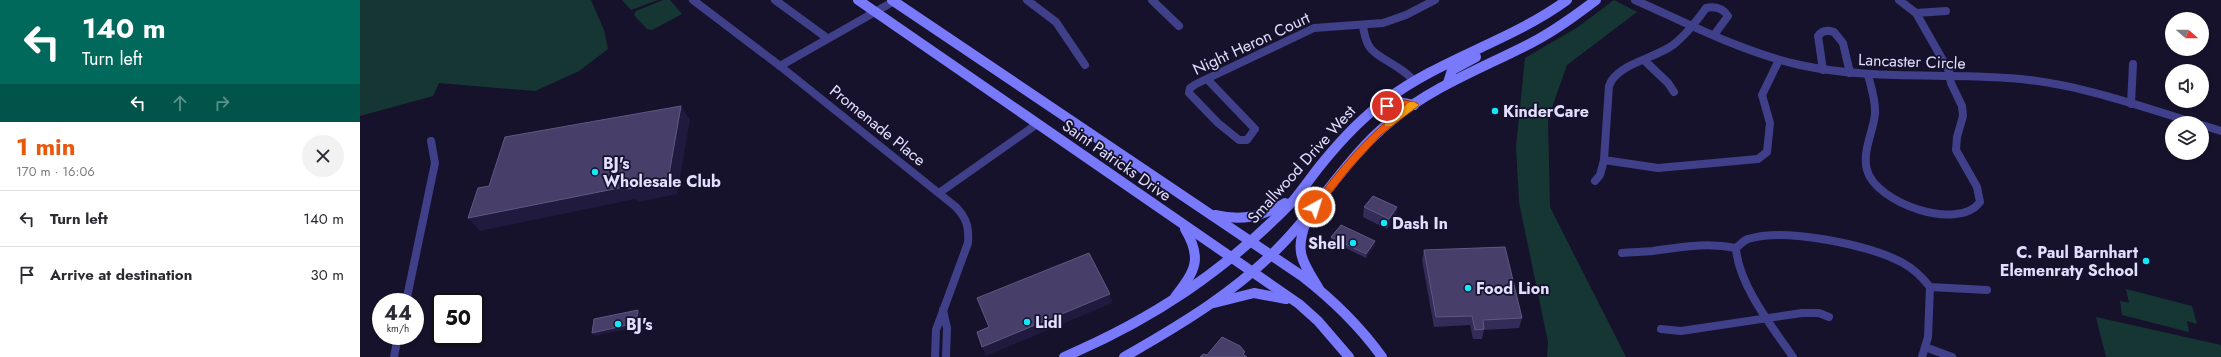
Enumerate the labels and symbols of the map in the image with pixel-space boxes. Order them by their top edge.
street label: Night Heron Court [1189,6,1314,81]
north arrow [2165,12,2209,56]
street label: Lancaster Circle [1858,48,1966,75]
street label: Promenade Place [825,79,931,171]
pin [1370,89,1404,123]
street label: Smallwood Drive West [1242,100,1361,228]
place label: KinderCare [1503,100,1589,123]
marker: KinderCare [1490,106,1500,116]
street label: Saint Patricks Drive [1057,114,1176,207]
place label: BJ's Wholesale Club [603,152,721,193]
marker: BJ's Wholesale Club [590,167,600,177]
position arrow [1294,186,1336,228]
place label: Dash In [1392,212,1448,235]
marker: Dash In [1379,218,1389,228]
place label: Shell [1308,232,1345,255]
marker: Shell [1348,238,1358,248]
place label: C. Paul Barnhart Elemenraty School [2000,241,2139,282]
marker: C. Paul Barnhart Elemenraty School [2141,256,2151,266]
place label: Food Lion [1476,277,1549,300]
marker: Food Lion [1463,283,1473,293]
speed limit sign: 50 [432,293,484,345]
place label: Lidl [1035,311,1062,334]
place label: BJ's [626,313,653,336]
marker: Lidl [1022,317,1032,327]
marker: BJ's [613,319,623,329]

